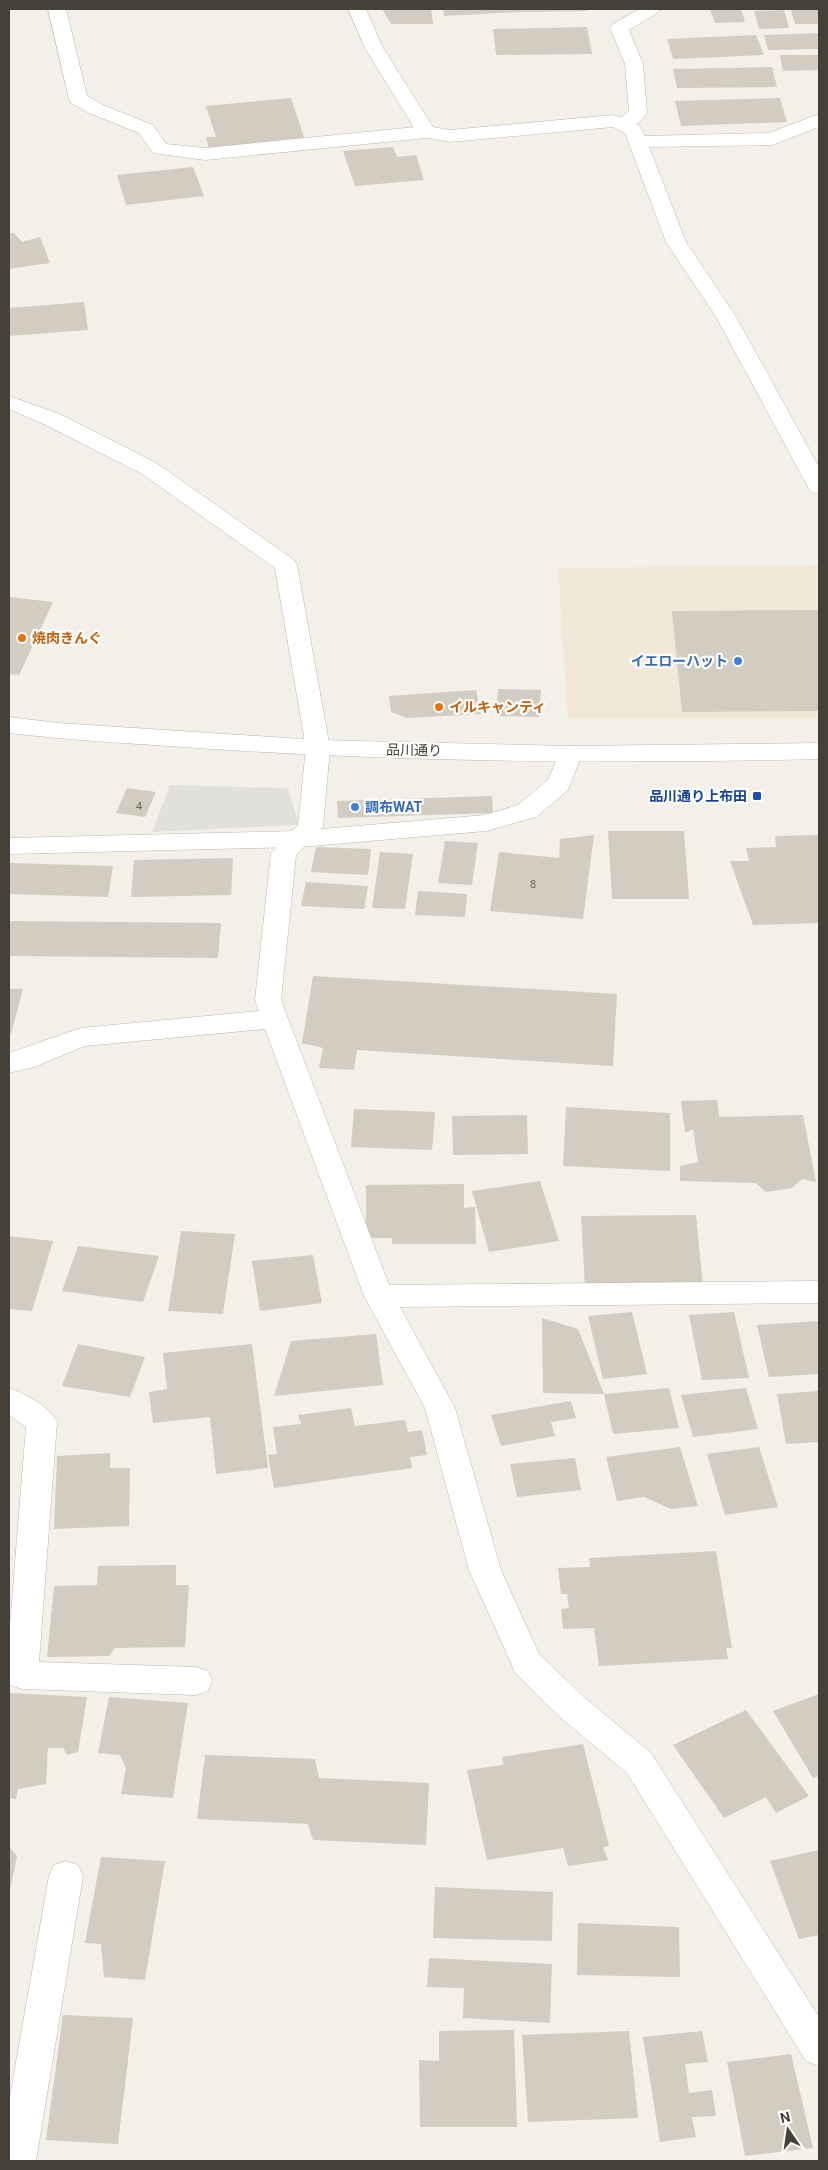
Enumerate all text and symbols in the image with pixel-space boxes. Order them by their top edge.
place label: 焼肉きんぐ [32,630,102,646]
marker: 焼肉きんぐ [16,632,28,644]
place label: イエローハット [630,653,728,669]
marker: イエローハット [732,655,744,667]
place label: イルキャンティ [449,699,546,715]
marker: イルキャンティ [433,701,445,713]
street label: 品川通り [386,742,442,758]
place label: 品川通り上布田 [649,788,747,804]
marker: 品川通り上布田 [751,790,763,802]
place label: 調布WAT [365,799,423,815]
house number: 4 [136,800,142,813]
marker: 調布WAT [349,801,361,813]
house number: 8 [530,878,536,891]
north arrow [763,2105,813,2155]
text: N [778,2108,792,2126]

